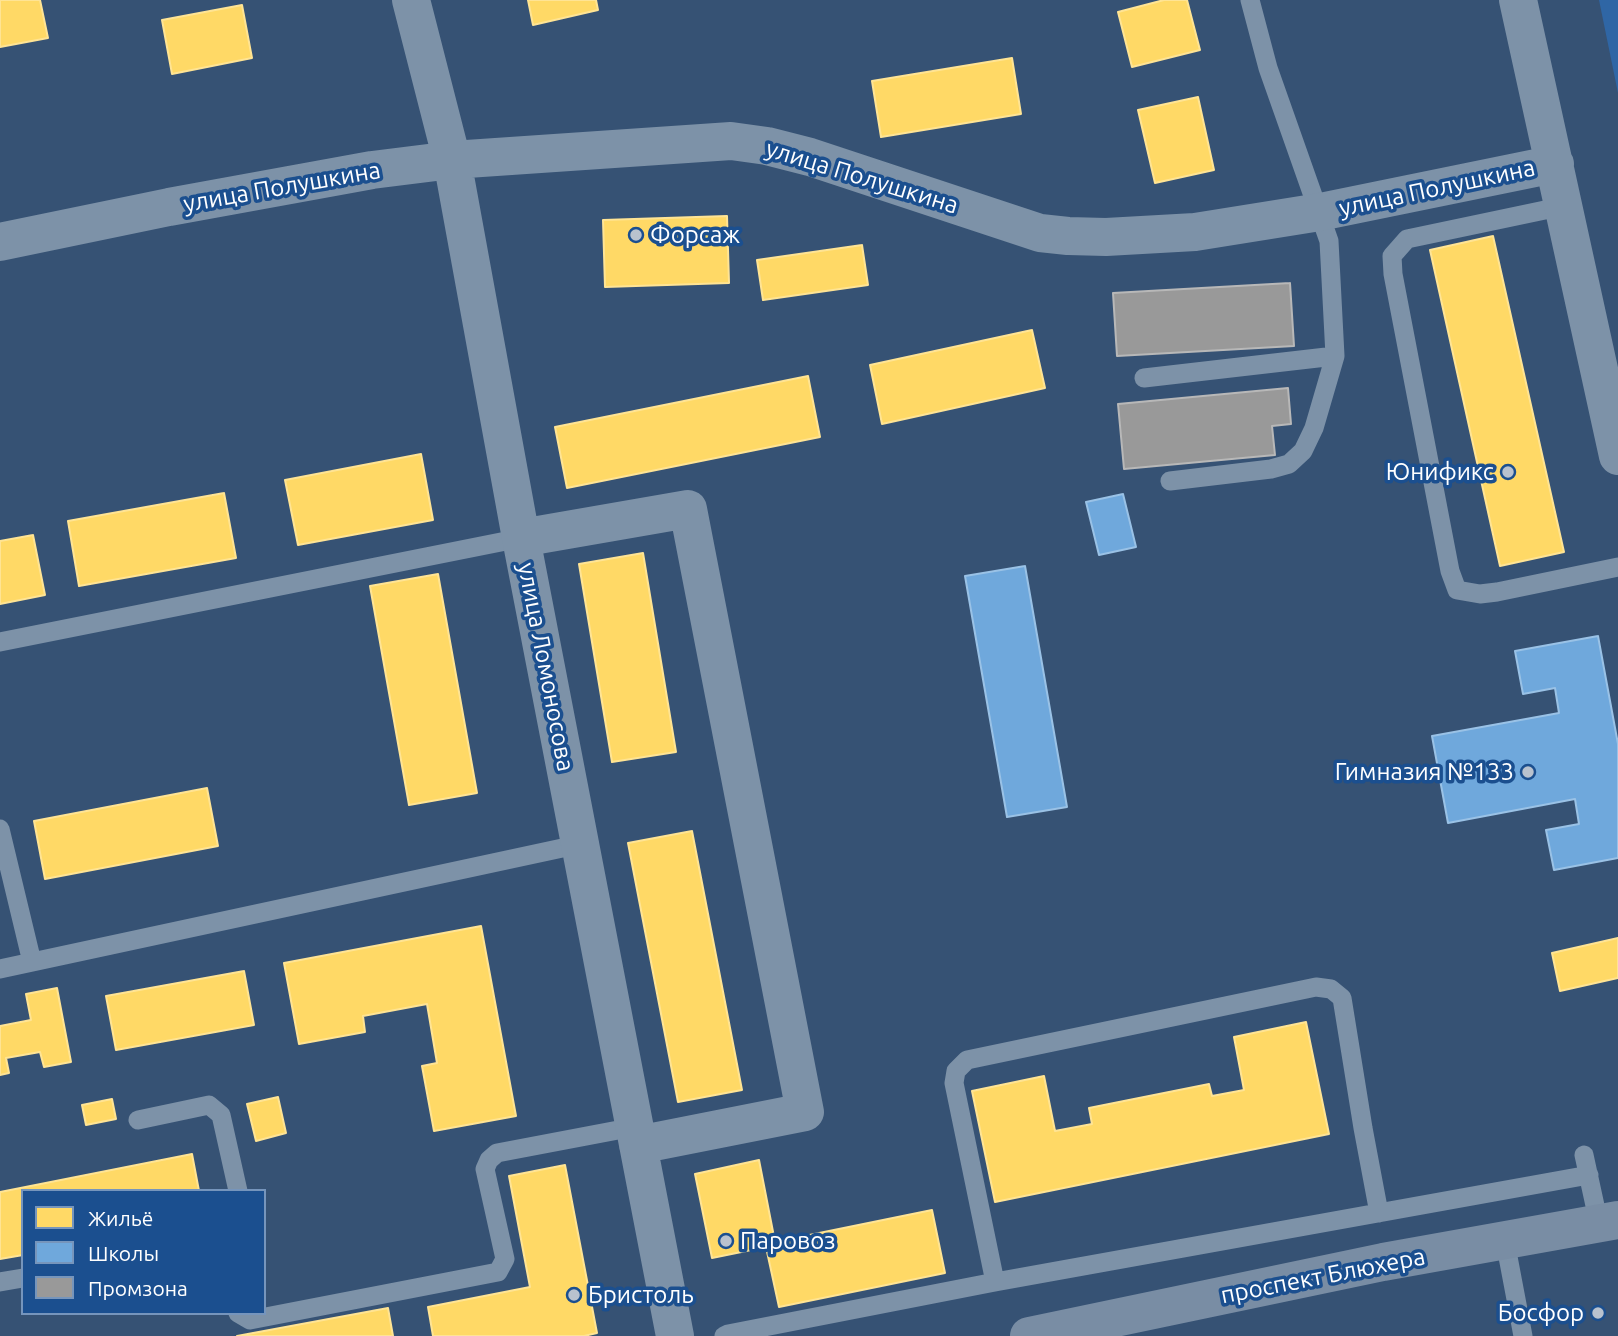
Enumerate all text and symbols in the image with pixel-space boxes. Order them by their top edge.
street label: улица Полушкина [762,134,962,220]
street label: улица Полушкина [1336,153,1538,223]
street label: улица Полушкина [181,155,383,219]
place label: Форсаж [650,221,740,249]
marker: Форсаж [628,227,644,243]
place label: Юнификс [1386,458,1494,486]
marker: Юнификс [1500,464,1516,480]
street label: улица Ломоносова [512,560,580,774]
place label: Гимназия №133 [1335,758,1514,786]
marker: Гимназия №133 [1520,764,1536,780]
legend [21,1189,266,1315]
text: Жильё [88,1206,153,1230]
place label: Паровоз [740,1227,836,1255]
marker: Паровоз [718,1233,734,1249]
text: Школы [88,1241,159,1265]
street label: проспект Блюхера [1218,1242,1428,1310]
text: Промзона [88,1276,188,1300]
place label: Бристоль [588,1281,694,1309]
marker: Бристоль [566,1287,582,1303]
place label: Босфор [1498,1299,1584,1327]
marker: Босфор [1590,1305,1606,1321]

